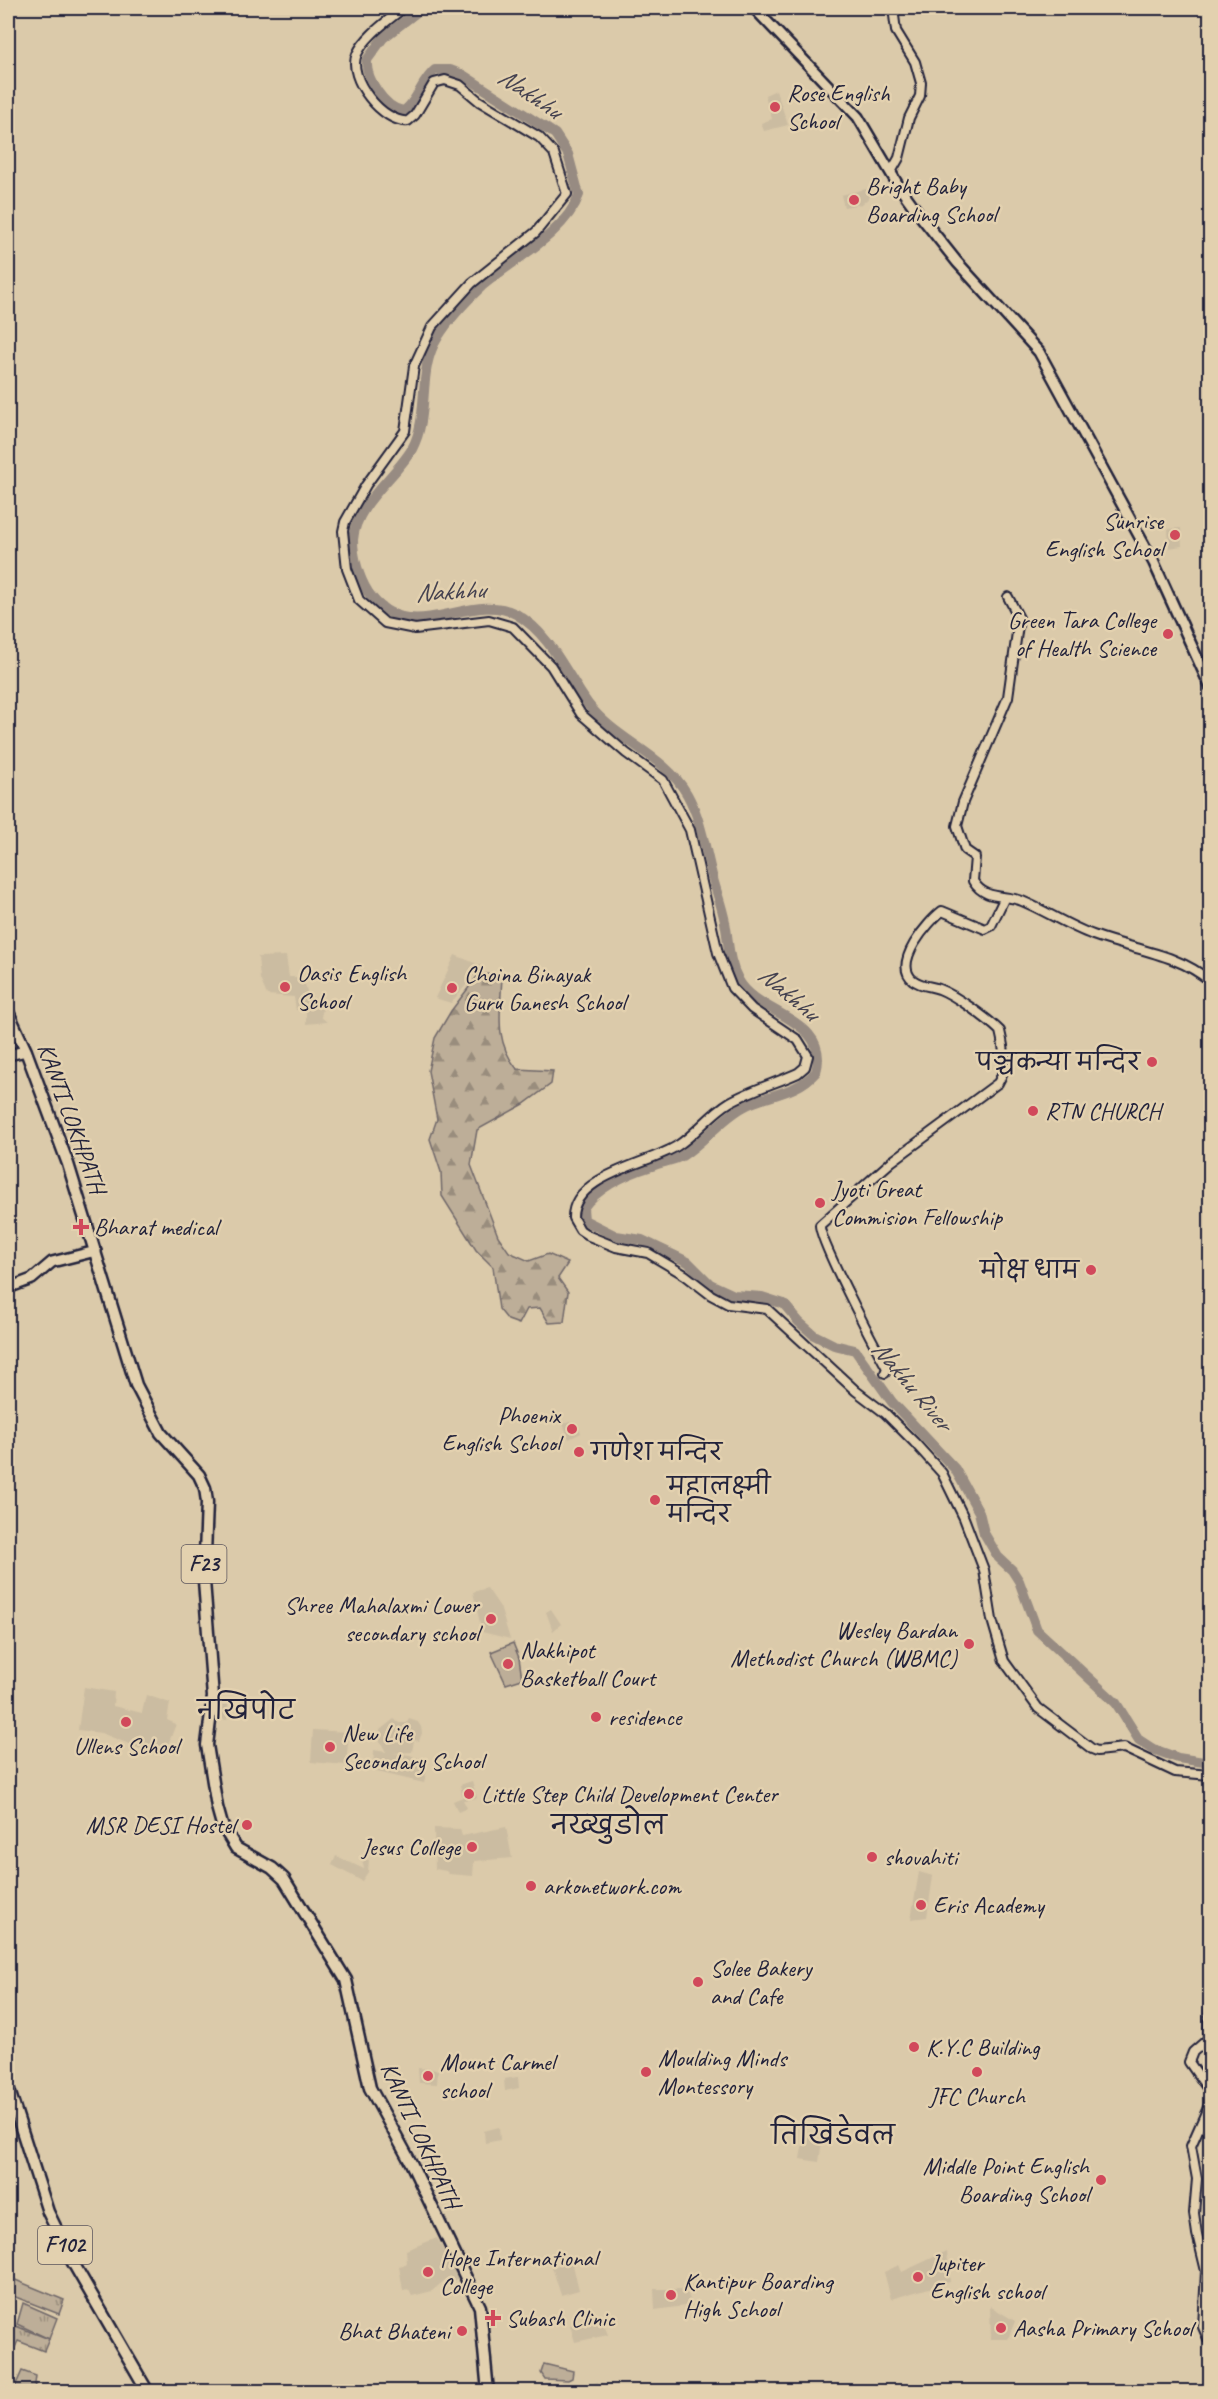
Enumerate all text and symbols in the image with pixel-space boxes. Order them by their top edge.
water label: Nakhhu [492,60,572,129]
place label: Rose English School [787,78,891,136]
marker: Rose English School [768,100,782,114]
place label: Bright Baby Boarding School [866,171,1000,229]
marker: Bright Baby Boarding School [847,193,861,207]
place label: Sunrise English School [1045,506,1167,564]
marker: Sunrise English School [1168,528,1182,542]
water label: Nakhhu [414,572,490,609]
place label: Green Tara College of Health Science [1008,605,1158,663]
marker: Green Tara College of Health Science [1161,627,1175,641]
place label: Oasis English School [297,958,408,1016]
water label: Nakhhu [752,958,830,1031]
place label: Choina Binayak Guru Ganesh School [464,959,629,1017]
marker: Oasis English School [278,980,292,994]
marker: Choina Binayak Guru Ganesh School [445,981,459,995]
street label: KANTI LOKHPATH [31,1039,115,1201]
place label: पञ्चकन्या मन्दिर [974,1044,1142,1077]
marker: पञ्चकन्या मन्दिर [1145,1055,1159,1069]
place label: RTN CHURCH [1045,1096,1164,1126]
marker: RTN CHURCH [1026,1104,1040,1118]
place label: Jyoti Great Commision Fellowship [831,1174,1003,1232]
marker: Jyoti Great Commision Fellowship [813,1196,827,1210]
place label: Bharat medical [94,1212,222,1242]
marker: Bharat medical [72,1218,90,1236]
place label: मोक्ष धाम [978,1252,1080,1285]
marker: मोक्ष धाम [1084,1263,1098,1277]
water label: Nakhu River [865,1333,962,1441]
place label: Phoenix English School [442,1400,564,1458]
marker: Phoenix English School [565,1422,579,1436]
place label: गणेश मन्दिर [589,1432,724,1467]
marker: गणेश मन्दिर [572,1445,586,1459]
place label: महालक्ष्मी मन्दिर [665,1468,772,1529]
marker: महालक्ष्मी मन्दिर [648,1493,662,1507]
road number: F23 [182,1545,226,1583]
place label: Shree Mahalaxmi Lower secondary school [284,1590,483,1648]
marker: Shree Mahalaxmi Lower secondary school [484,1612,498,1626]
place label: Wesley Bardan Methodist Church (WBMC) [730,1615,958,1673]
place label: Nakhipot Basketball Court [520,1635,657,1693]
marker: Wesley Bardan Methodist Church (WBMC) [962,1637,976,1651]
marker: Nakhipot Basketball Court [501,1657,515,1671]
district label: नखिपोट [195,1690,297,1727]
place label: residence [608,1702,684,1732]
marker: residence [589,1710,603,1724]
marker: Ullens School [119,1715,133,1729]
place label: New Life Secondary School [342,1718,487,1776]
place label: Ullens School [74,1731,182,1761]
marker: New Life Secondary School [323,1740,337,1754]
place label: Little Step Child Development Center [481,1779,780,1809]
marker: Little Step Child Development Center [462,1787,476,1801]
district label: नख्खुडोल [549,1805,668,1844]
place label: MSR DESI Hostel [86,1810,239,1840]
marker: MSR DESI Hostel [240,1818,254,1832]
place label: Jesus College [361,1832,462,1862]
marker: Jesus College [465,1840,479,1854]
place label: shovahiti [884,1842,960,1872]
marker: shovahiti [865,1850,879,1864]
place label: arkonetwork.com [543,1871,682,1901]
marker: arkonetwork.com [524,1879,538,1893]
place label: Eris Academy [933,1890,1045,1920]
marker: Eris Academy [914,1898,928,1912]
place label: Solee Bakery and Cafe [710,1953,813,2011]
marker: Solee Bakery and Cafe [691,1975,705,1989]
place label: K.Y.C Building [926,2032,1041,2062]
marker: K.Y.C Building [907,2040,921,2054]
place label: Moulding Minds Montessory [658,2043,789,2101]
place label: Mount Carmel school [440,2047,558,2105]
street label: KANTI LOKHPATH [374,2057,470,2217]
marker: Moulding Minds Montessory [639,2065,653,2079]
marker: JFC Church [970,2065,984,2079]
marker: Mount Carmel school [421,2069,435,2083]
place label: JFC Church [928,2081,1027,2111]
district label: तिखिडेवल [769,2114,896,2152]
place label: Middle Point English Boarding School [923,2151,1093,2209]
marker: Middle Point English Boarding School [1094,2173,1108,2187]
road number: F102 [38,2226,92,2264]
place label: Hope International College [440,2243,601,2301]
place label: Jupiter English school [929,2248,1048,2306]
marker: Hope International College [421,2265,435,2279]
place label: Kantipur Boarding High School [683,2266,835,2324]
marker: Jupiter English school [911,2270,925,2284]
marker: Kantipur Boarding High School [664,2288,678,2302]
place label: Subash Clinic [506,2303,616,2333]
marker: Subash Clinic [484,2309,502,2327]
place label: Aasha Primary School [1013,2313,1196,2343]
place label: Bhat Bhateni [338,2316,453,2346]
marker: Aasha Primary School [994,2321,1008,2335]
marker: Bhat Bhateni [455,2324,469,2338]

